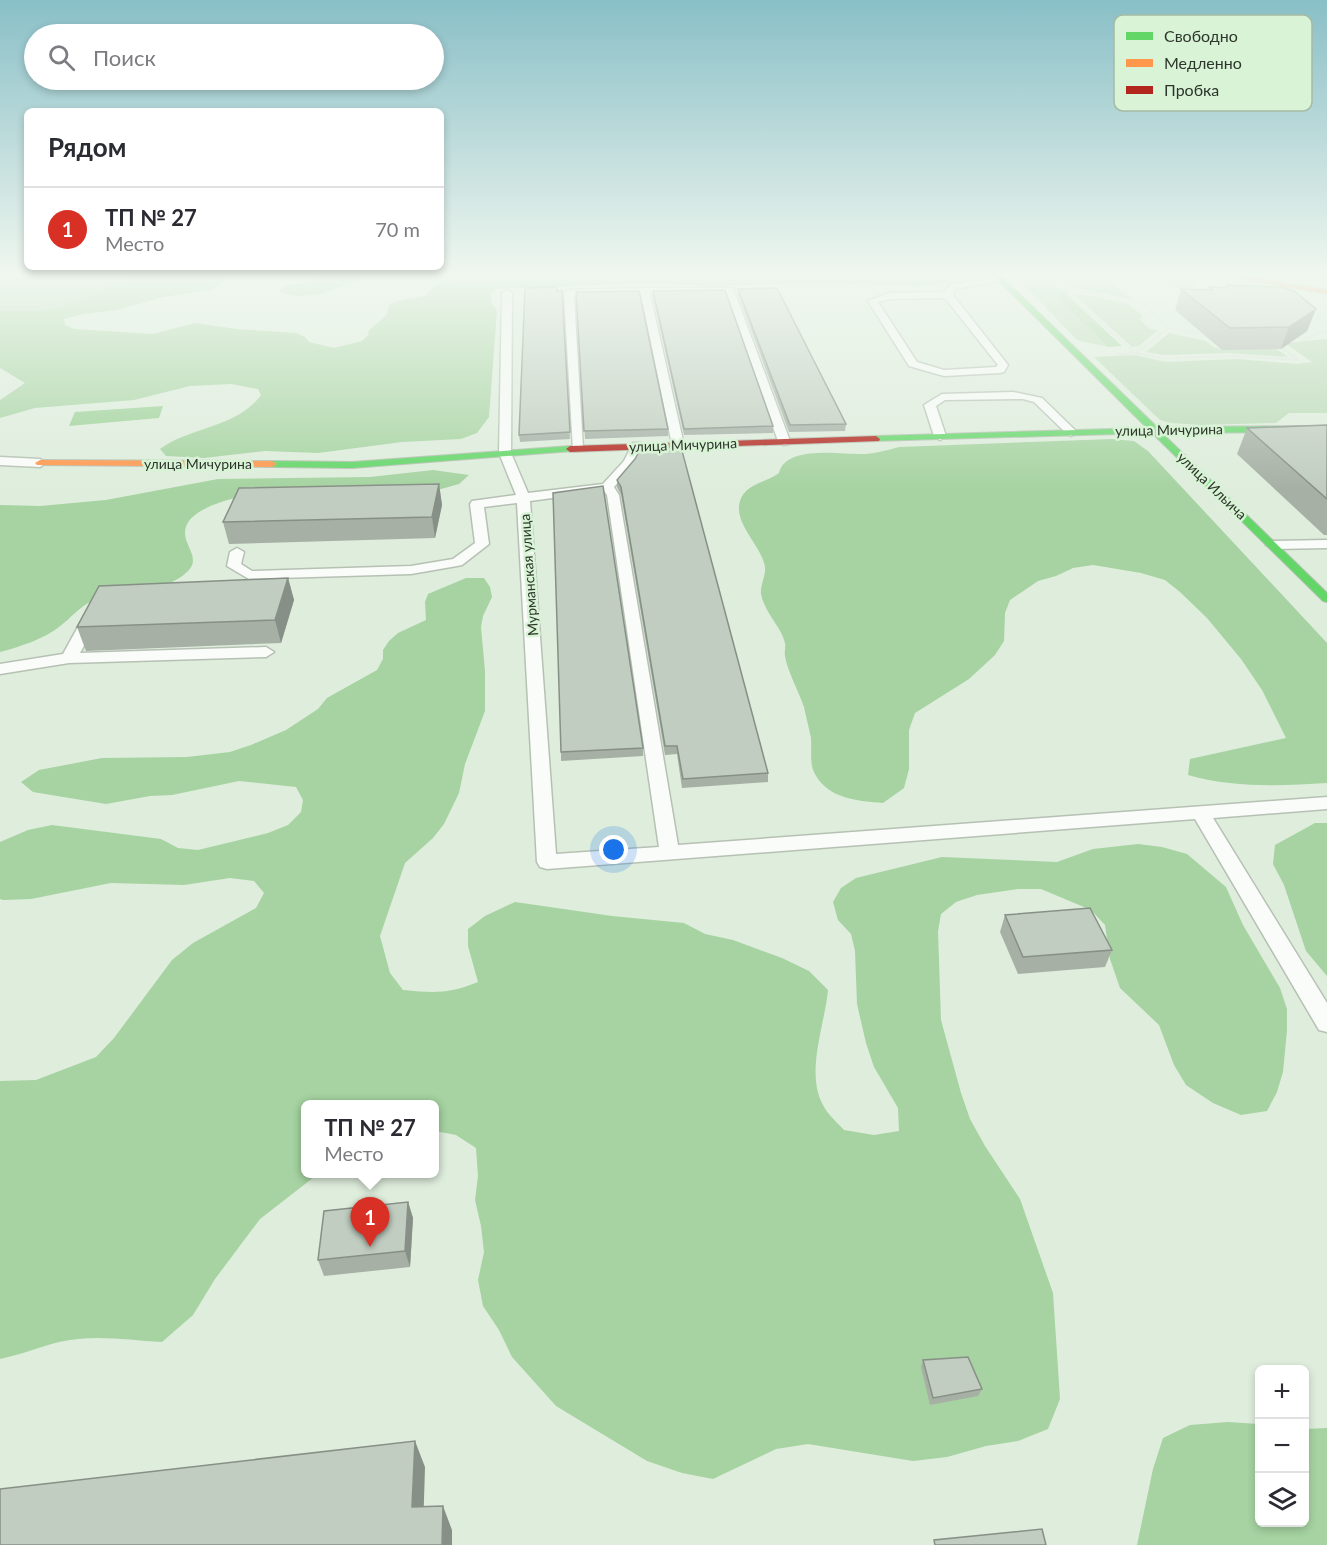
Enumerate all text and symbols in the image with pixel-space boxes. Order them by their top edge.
legend [1114,15,1312,111]
search box [24,24,444,90]
text: Свободно [1164,26,1238,45]
icon: search [45,41,78,74]
text: Поиск [93,44,156,71]
text: Медленно [1164,53,1242,72]
text: Пробка [1164,80,1219,99]
text: Рядом [48,131,126,163]
text: ТП № 27 [105,204,197,231]
text: 1 [62,217,73,241]
text: 70 m [375,217,420,241]
text: Место [105,231,164,255]
street label: улица Мичурина [1115,420,1223,439]
street label: улица Мичурина [629,434,737,455]
street label: улица Ильича [1174,448,1250,523]
street label: улица Мичурина [144,455,252,472]
street label: Мурманская улица [516,513,541,637]
your location [599,835,628,864]
popup [301,1100,439,1178]
text: ТП № 27 [324,1114,416,1141]
text: Место [324,1141,384,1165]
pin: 1 [350,1198,389,1247]
map controls [1255,1365,1309,1527]
button: + [1255,1365,1309,1419]
button: − [1255,1419,1309,1473]
button: layers [1255,1473,1309,1527]

